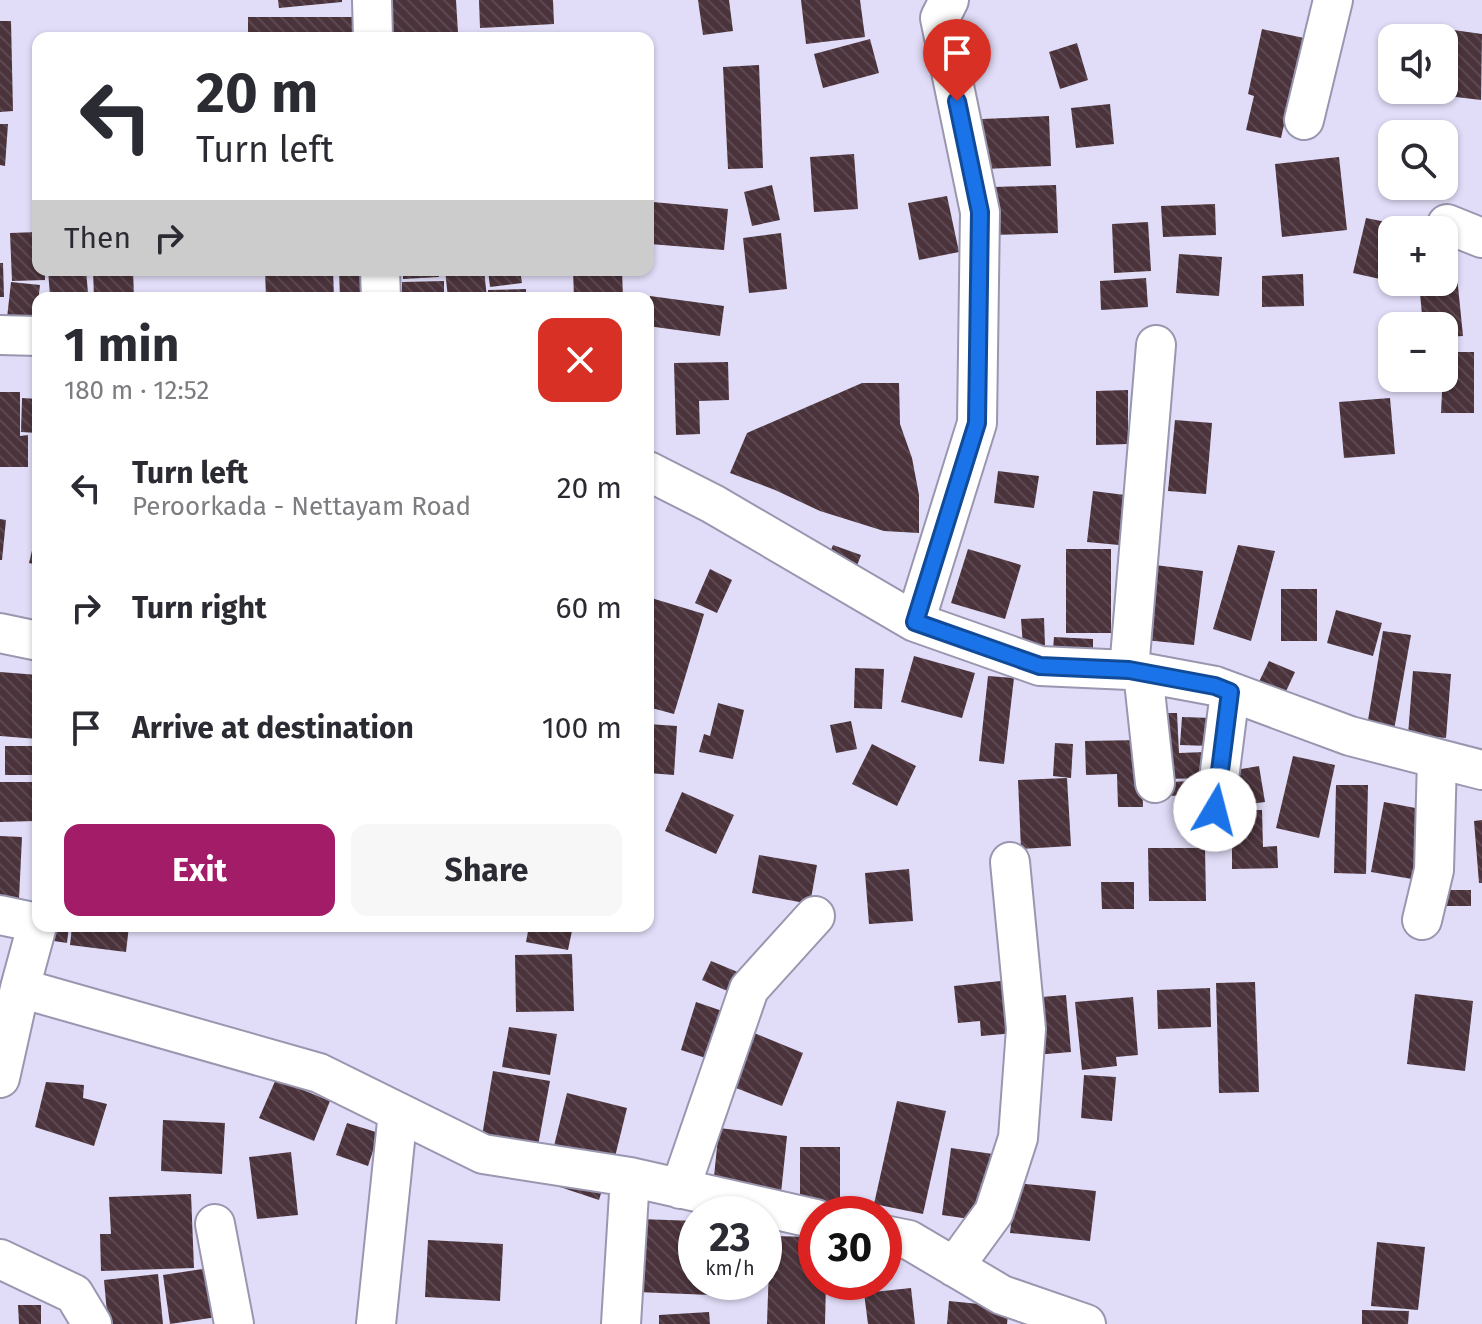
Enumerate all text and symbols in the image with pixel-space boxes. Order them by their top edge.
pin [923,19,991,101]
map controls [1378,24,1458,392]
button: sound [1378,24,1458,104]
icon: arrive [935,31,979,75]
text: 20 m [196,60,318,127]
icon: left [64,64,168,168]
button: search [1378,120,1458,200]
text: Turn left [196,128,334,172]
icon: right [147,216,191,260]
button: + [1378,216,1458,296]
text: Then [64,220,131,256]
button: − [1378,312,1458,392]
text: 1 min [64,316,179,374]
button: close [538,318,622,402]
text: 180 m · 12:52 [64,375,209,406]
text: Turn left [132,455,248,491]
icon: left [64,466,108,510]
text: 20 m [557,470,622,506]
text: Peroorkada - Nettayam Road [132,491,471,522]
icon: right [64,586,108,630]
text: Turn right [132,590,267,626]
text: 60 m [556,590,622,626]
icon: arrive [64,706,108,750]
text: Arrive at destination [132,710,414,746]
text: 100 m [542,710,622,746]
position arrow [1173,768,1257,852]
button: Exit [64,824,335,916]
button: Share [351,824,622,916]
speed limit sign: 30 [798,1196,902,1300]
text: 23 [709,1214,751,1262]
text: km/h [705,1256,755,1280]

